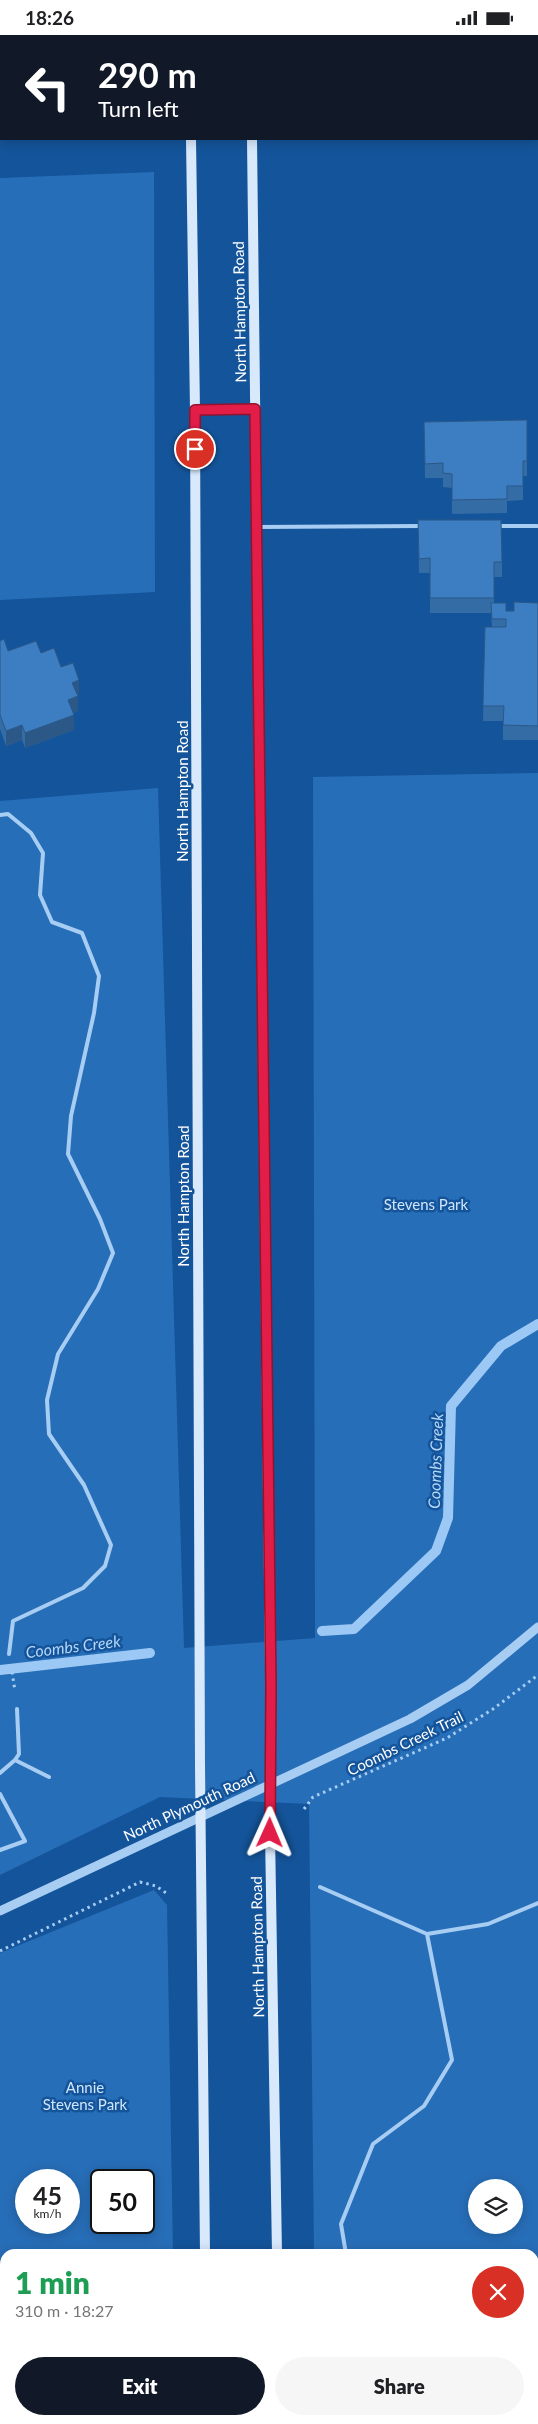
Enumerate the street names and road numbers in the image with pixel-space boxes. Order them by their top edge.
street label: North Hampton Road [229,241,249,383]
street label: North Hampton Road [173,720,191,862]
street label: North Hampton Road [174,1125,192,1267]
street label: Coombs Creek Trail [344,1707,466,1779]
street label: North Plymouth Road [120,1768,258,1844]
street label: North Hampton Road [247,1876,267,2018]

